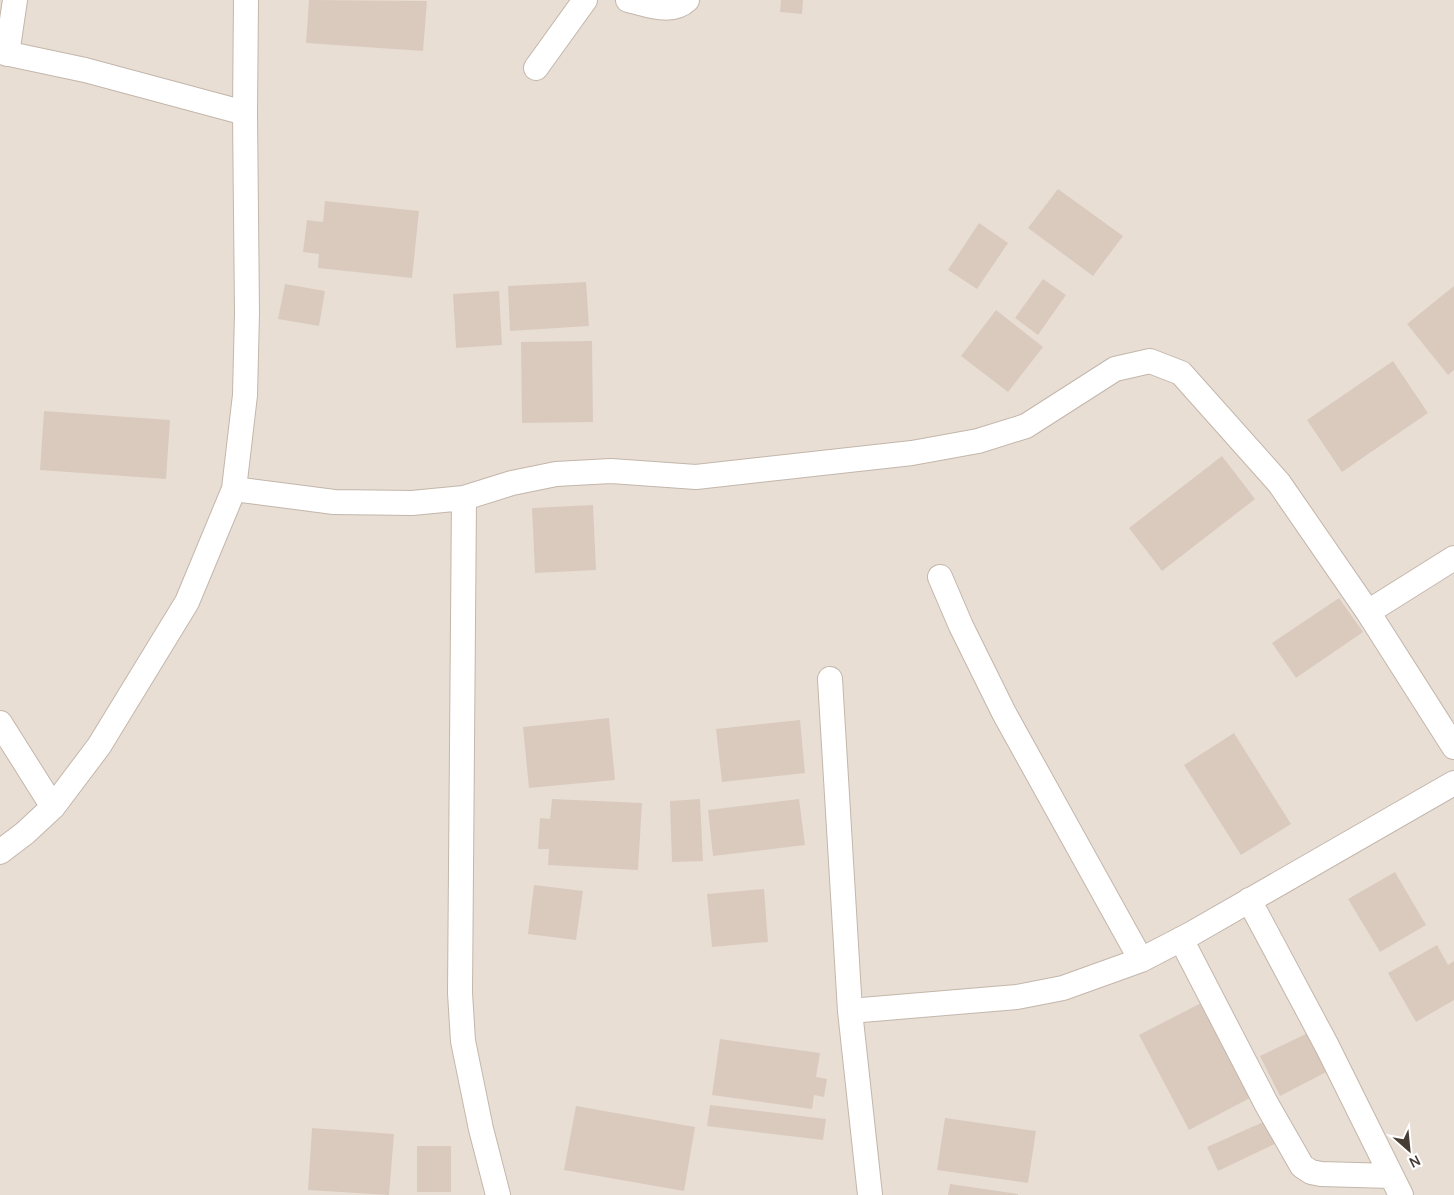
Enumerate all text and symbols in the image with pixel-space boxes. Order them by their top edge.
north arrow [1384,1125,1434,1175]
text: N [1406,1151,1424,1173]

